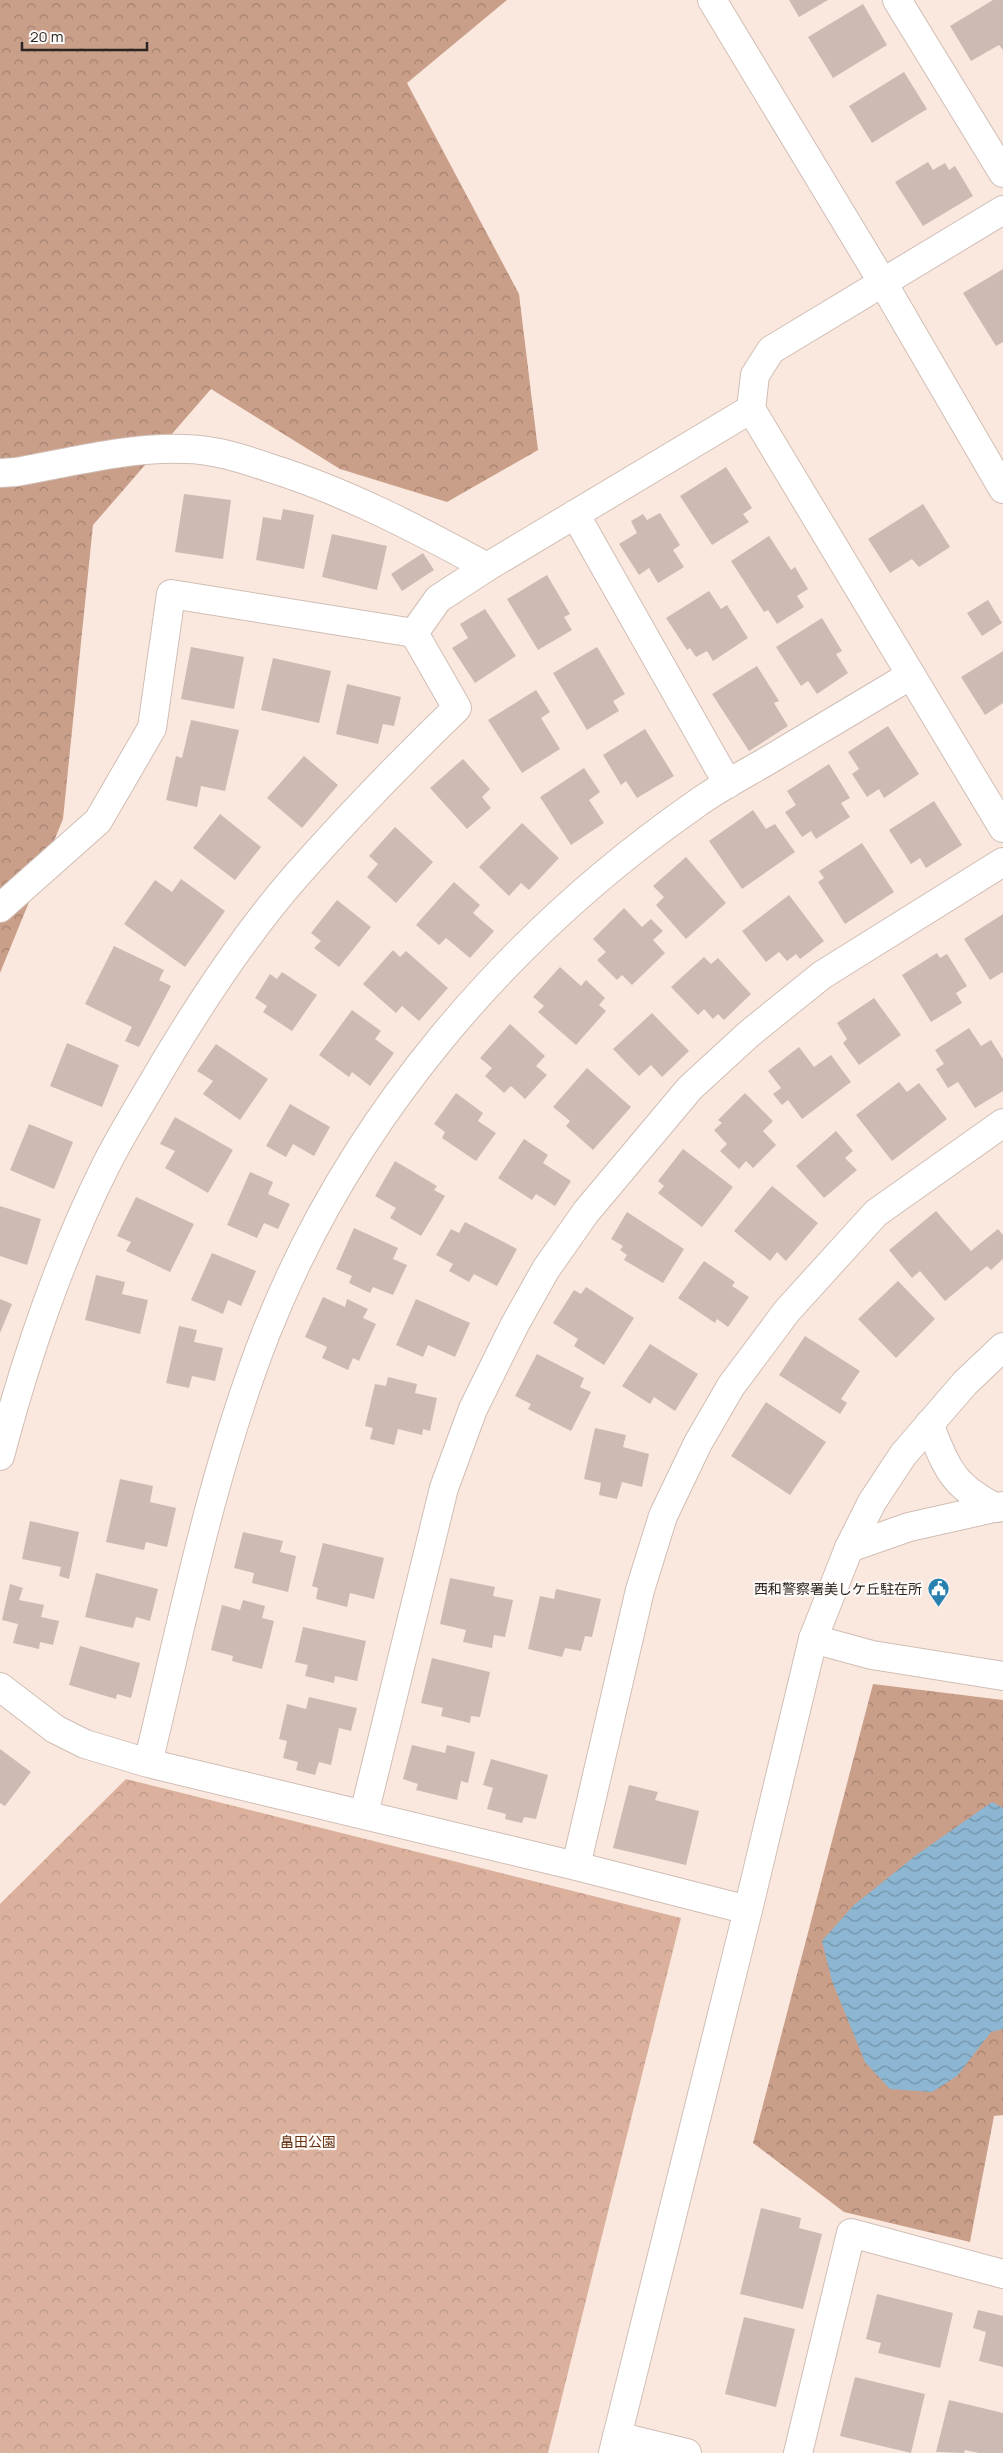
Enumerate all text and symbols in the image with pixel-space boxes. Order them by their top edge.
scale bar [22,20,148,52]
text: 20 m [30,26,63,47]
public building icon: 西和警察署美しケ丘駐在所 [926,1577,950,1608]
place label: 西和警察署美しケ丘駐在所 [754,1579,922,1598]
park label: 畠田公園 [280,2132,336,2151]

